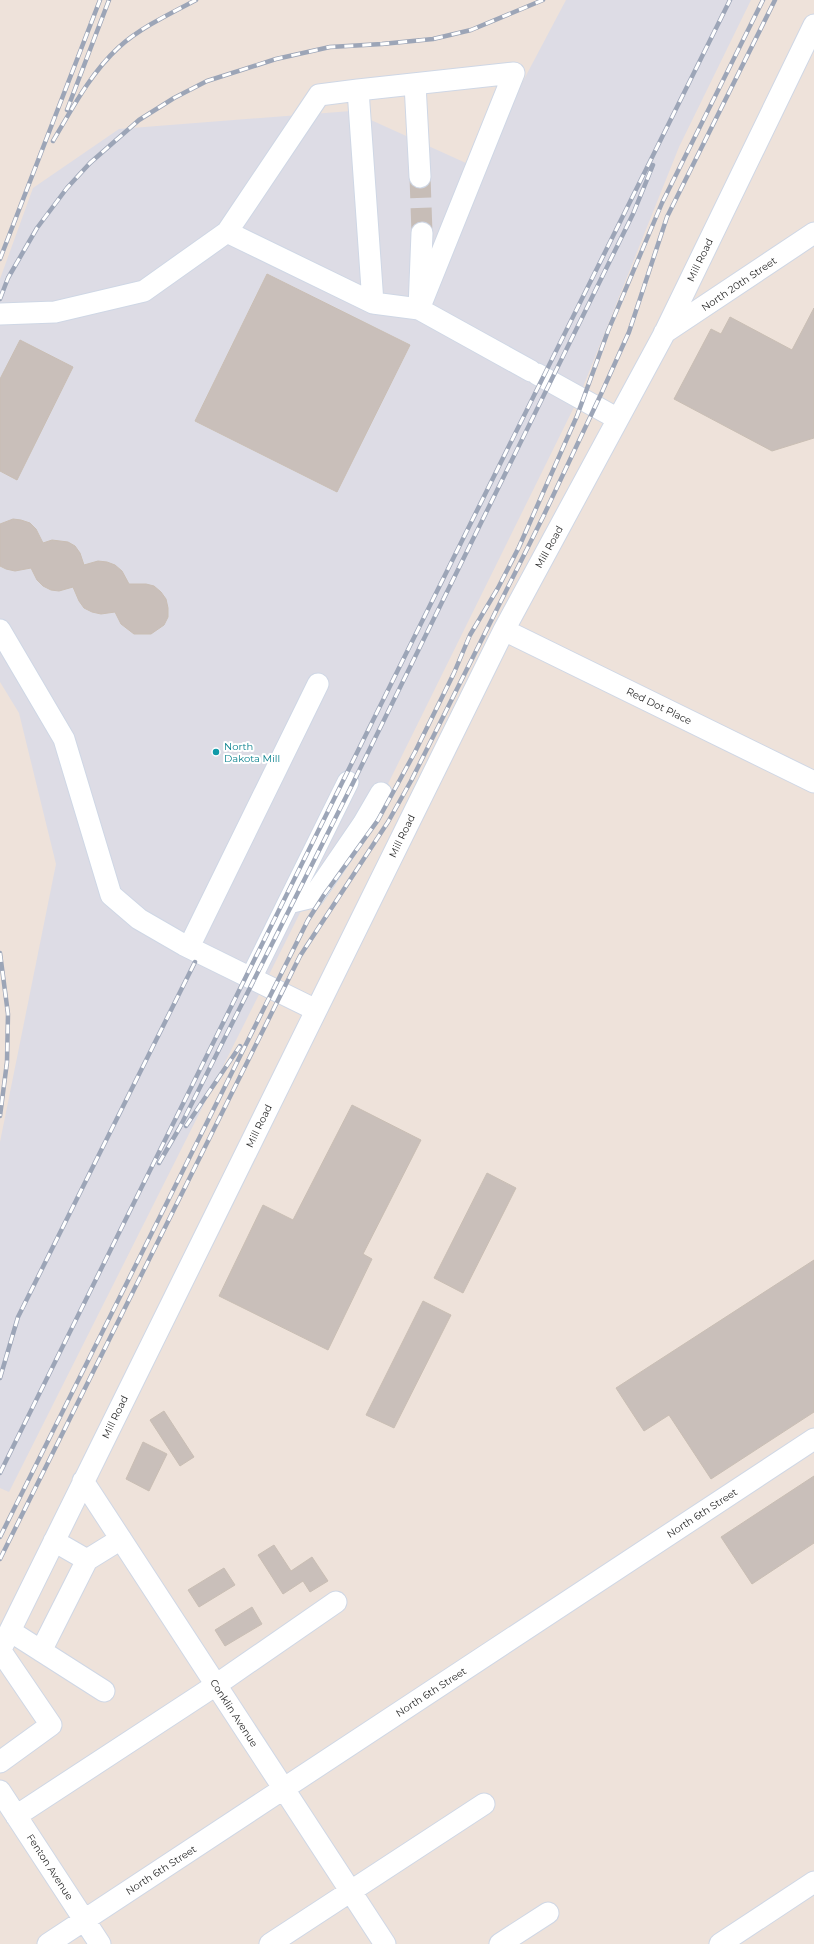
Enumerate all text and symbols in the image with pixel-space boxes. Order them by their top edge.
street label: Mill Road [684,236,716,284]
street label: North 20th Street [699,254,779,314]
street label: Mill Road [532,524,566,570]
street label: Red Dot Place [624,685,694,727]
place label: North Dakota Mill [224,740,280,765]
marker: North Dakota Mill [211,747,221,757]
street label: Mill Road [386,812,418,860]
street label: Mill Road [243,1102,275,1150]
street label: Mill Road [99,1393,131,1441]
street label: North 6th Street [664,1485,740,1541]
street label: North 6th Street [393,1664,469,1720]
street label: Conklin Avenue [207,1677,261,1749]
street label: Fenton Avenue [24,1831,76,1903]
street label: North 6th Street [123,1842,199,1898]

